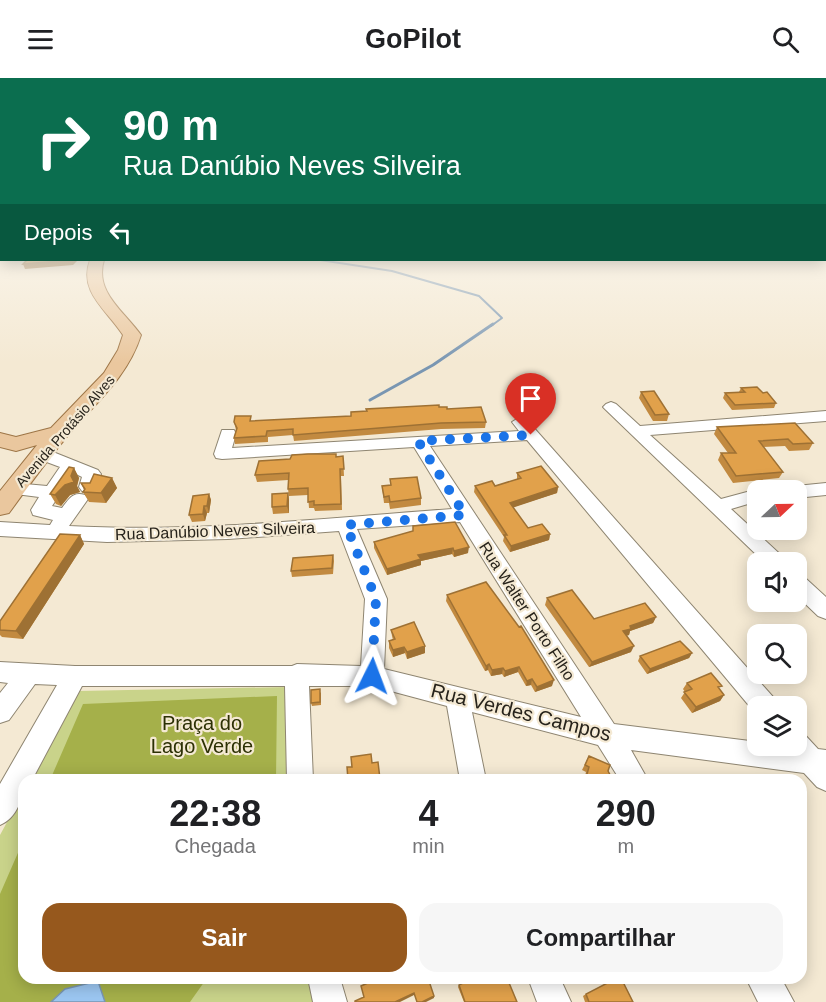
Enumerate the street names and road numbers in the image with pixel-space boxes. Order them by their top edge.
street label: Avenida Protásio Alves [12,372,118,490]
street label: Rua Danúbio Neves Silveira [115,519,315,543]
street label: Rua Walter Porto Filho [476,539,578,683]
street label: Rua Verdes Campos [429,679,613,745]

